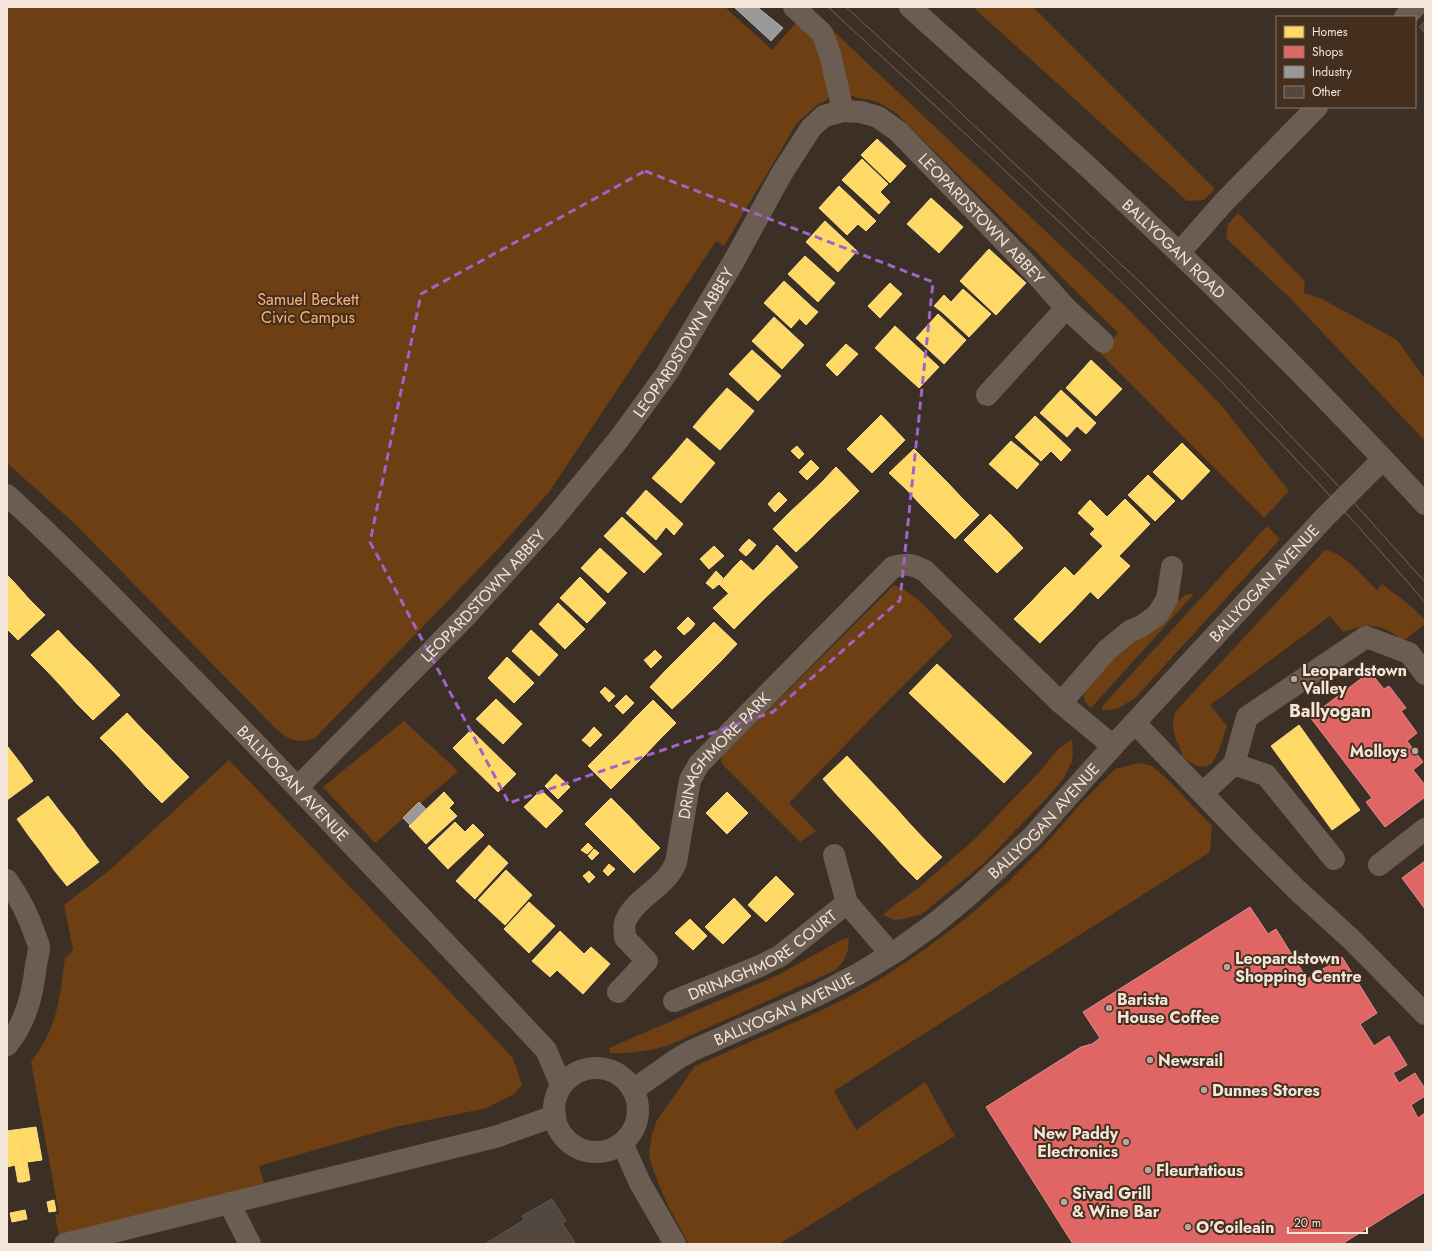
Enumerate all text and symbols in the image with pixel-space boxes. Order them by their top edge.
legend [1276,16,1416,108]
text: Homes [1312,23,1348,41]
text: Shops [1312,43,1343,61]
text: Industry [1312,63,1353,81]
text: Other [1312,83,1342,101]
street label: LEOPARDSTOWN ABBEY [913,148,1050,289]
street label: BALLYOGAN ROAD [1117,194,1231,304]
street label: LEOPARDSTOWN ABBEY [627,263,740,422]
park label: Samuel Beckett Civic Campus [257,288,359,329]
street label: BALLYOGAN AVENUE [1204,520,1325,647]
street label: LEOPARDSTOWN ABBEY [416,525,551,668]
place label: Leopardstown Valley [1301,659,1407,700]
marker: Leopardstown Valley [1289,674,1299,684]
street label: DRINAGHMORE PARK [673,687,776,821]
district label: Ballyogan [1289,698,1371,724]
street label: BALLYOGAN AVENUE [232,720,354,846]
place label: Molloys [1350,740,1407,763]
marker: Molloys [1410,746,1420,756]
street label: BALLYOGAN AVENUE [983,758,1105,884]
street label: DRINAGHMORE COURT [684,904,842,1006]
place label: Leopardstown Shopping Centre [1235,947,1362,988]
marker: Leopardstown Shopping Centre [1222,962,1232,972]
street label: BALLYOGAN AVENUE [710,967,859,1052]
place label: Barista House Coffee [1117,988,1219,1029]
marker: Barista House Coffee [1104,1003,1114,1013]
place label: Newsrail [1158,1049,1223,1072]
marker: Newsrail [1145,1055,1155,1065]
place label: Dunnes Stores [1212,1079,1320,1102]
marker: Dunnes Stores [1199,1085,1209,1095]
place label: New Paddy Electronics [1033,1122,1119,1163]
marker: New Paddy Electronics [1121,1137,1131,1147]
place label: Fleurtatious [1156,1159,1243,1182]
marker: Fleurtatious [1143,1165,1153,1175]
place label: Sivad Grill & Wine Bar [1072,1182,1160,1223]
marker: Sivad Grill & Wine Bar [1059,1197,1069,1207]
scale bar [1288,1209,1367,1235]
text: 20 m [1294,1214,1321,1232]
place label: O'Coileain [1196,1216,1274,1239]
marker: O'Coileain [1183,1222,1193,1232]

